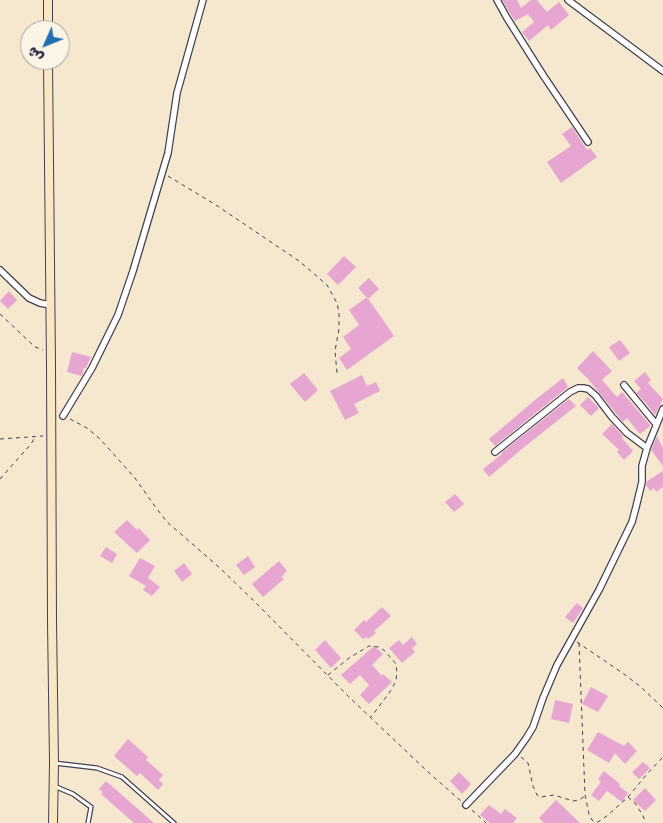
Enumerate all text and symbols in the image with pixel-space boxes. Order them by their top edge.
north arrow [20,20,70,70]
text: ش [22,43,47,67]

